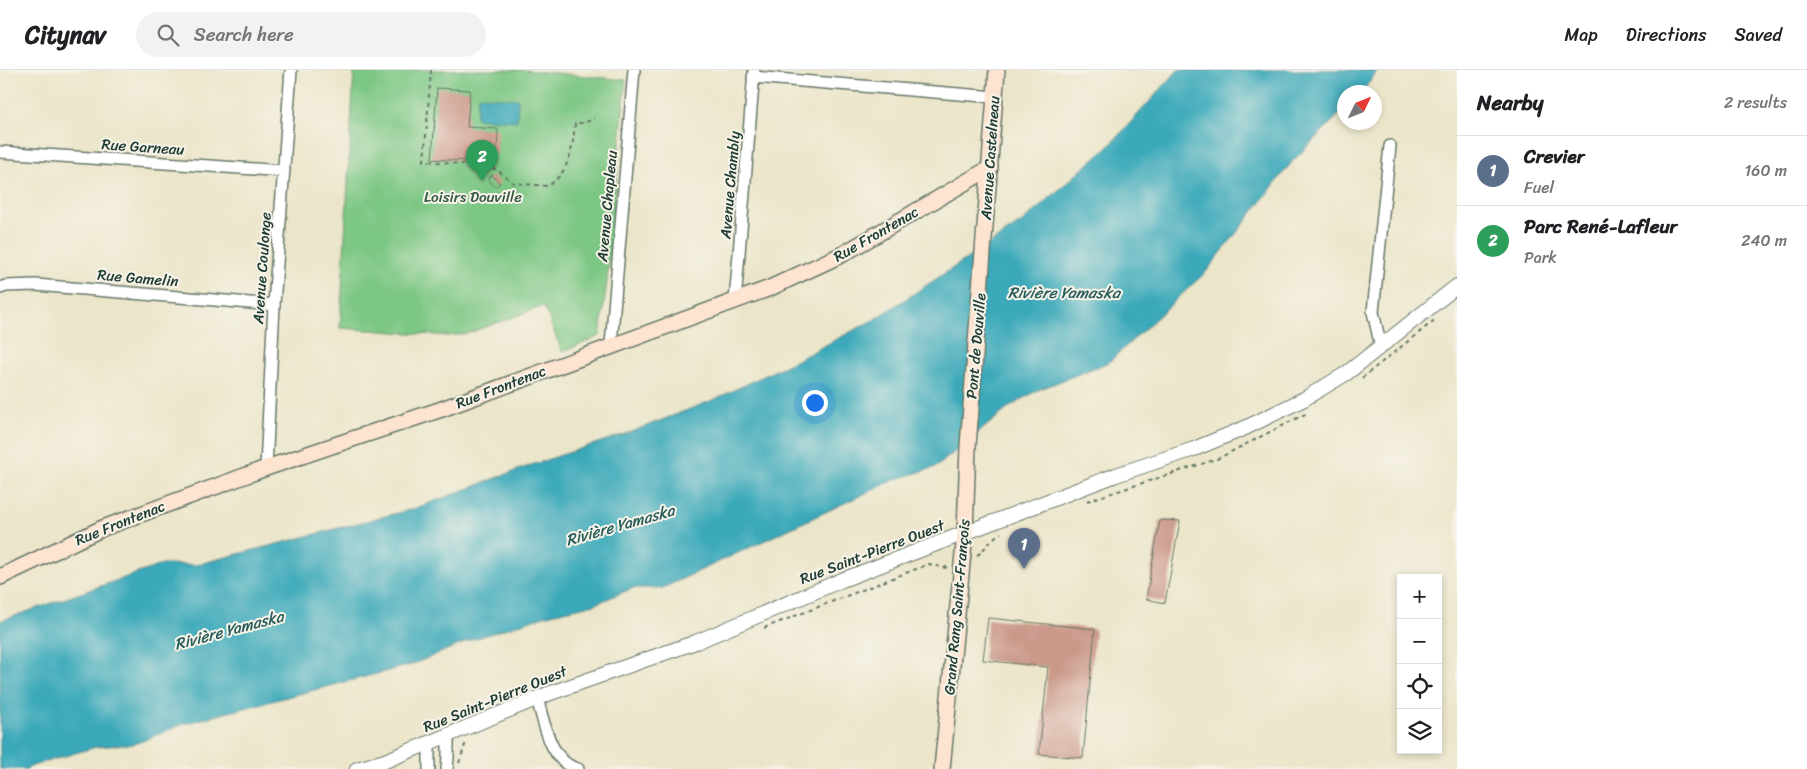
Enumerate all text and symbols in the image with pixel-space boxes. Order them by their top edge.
search box [136,12,486,57]
text: Citynav [25,14,106,56]
text: Search here [194,18,294,51]
text: Map [1565,19,1598,51]
text: Directions [1626,19,1707,51]
text: Saved [1735,19,1782,51]
icon: search [154,21,182,49]
text: Nearby [1477,84,1543,122]
north arrow [1337,85,1382,130]
text: 2 results [1724,88,1787,117]
street label: Avenue Castelneau [973,95,1007,222]
street label: Avenue Chambly [712,130,748,241]
street label: Rue Garneau [101,131,185,163]
pin: 2 [466,140,498,181]
text: Crevier [1524,140,1584,173]
street label: Avenue Chapleau [589,149,625,264]
text: 1 [1490,156,1496,185]
text: 160 m [1744,156,1787,185]
text: Fuel [1524,173,1554,202]
park label: Loisirs Douville [424,184,522,210]
street label: Rue Frontenac [828,199,924,269]
text: Parc René-Lafleur [1524,210,1677,243]
street label: Avenue Coulonge [245,211,279,326]
text: 2 [1488,226,1498,255]
text: 240 m [1741,226,1787,255]
text: Park [1524,243,1557,272]
street label: Rue Gamelin [96,262,180,294]
water label: Rivière Yamaska [1008,278,1122,307]
street label: Pont de Douville [958,292,994,400]
street label: Rue Frontenac [452,358,550,416]
your location [802,390,828,416]
street label: Rue Frontenac [71,493,169,553]
water label: Rivière Yamaska [562,495,680,554]
street label: Rue Saint-Pierre Ouest [796,512,949,592]
street label: Grand Rang Saint-François [936,518,978,696]
pin: 1 [1008,528,1040,569]
map controls [1397,574,1442,754]
button: + [1397,574,1442,619]
water label: Rivière Yamaska [171,601,289,659]
button: − [1397,619,1442,664]
street label: Rue Saint-Pierre Ouest [419,658,572,740]
button: locate [1397,664,1442,709]
button: layers [1397,709,1442,754]

